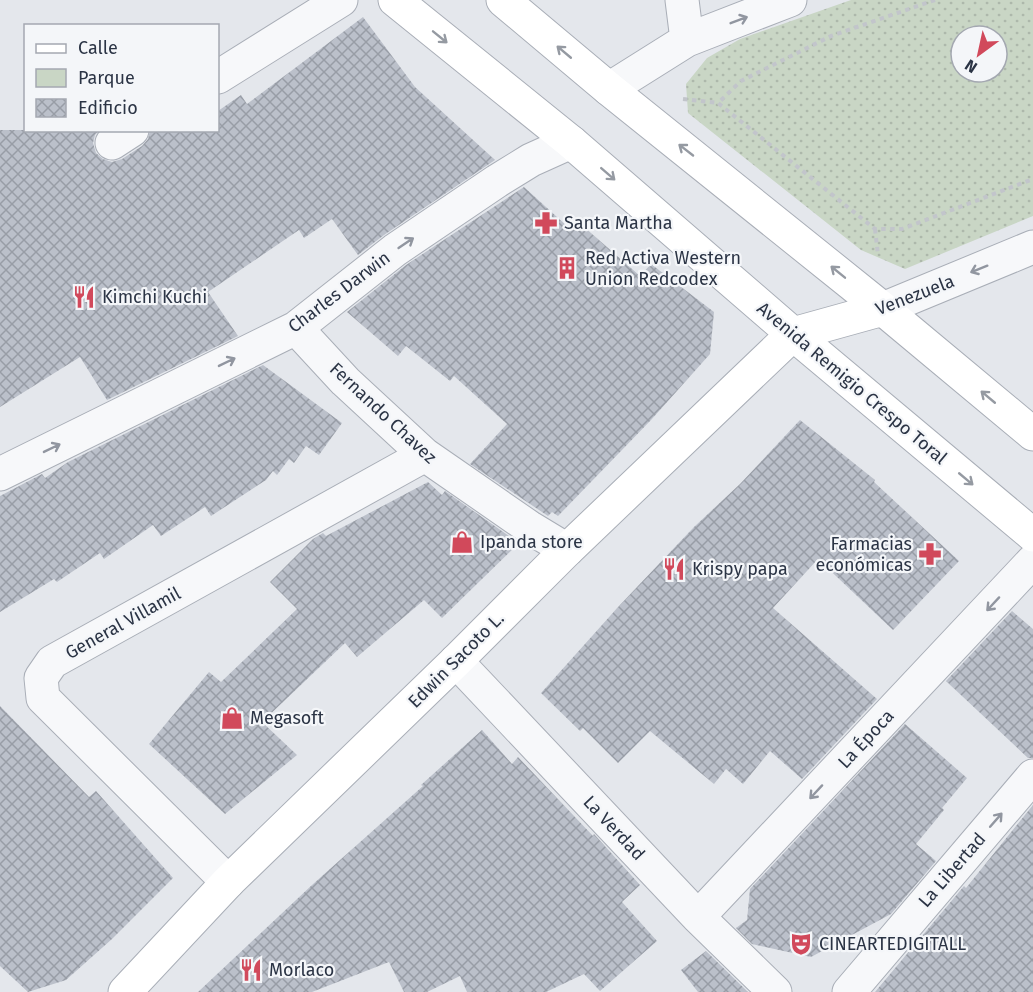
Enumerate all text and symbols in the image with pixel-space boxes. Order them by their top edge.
one-way arrow [729,14,748,25]
legend [24,24,219,132]
north arrow [949,24,1009,84]
one-way arrow [432,30,448,43]
text: Calle [78,37,118,59]
one-way arrow [556,45,572,58]
text: N [961,55,981,77]
text: Parque [78,67,135,89]
text: Edificio [78,97,138,119]
one-way arrow [678,143,694,156]
one-way arrow [600,167,615,181]
pharmacy icon: Santa Martha [533,210,559,236]
place label: Santa Martha [564,212,673,234]
one-way arrow [398,236,415,249]
street label: Charles Darwin [284,246,394,338]
place label: Red Activa Western Union Redcodex [585,247,741,290]
building icon: Red Activa Western Union Redcodex [554,255,580,281]
one-way arrow [970,264,989,275]
one-way arrow [830,265,846,278]
street label: Venezuela [873,270,957,320]
restaurant icon: Kimchi Kuchi [71,284,97,310]
place label: Kimchi Kuchi [102,286,207,308]
street label: Avenida Remigio Crespo Toral [753,297,951,469]
one-way arrow [218,355,236,367]
street label: Fernando Chavez [325,358,441,468]
one-way arrow [981,390,996,404]
one-way arrow [43,441,61,453]
one-way arrow [958,473,974,486]
shop icon: Ipanda store [449,529,475,555]
place label: Ipanda store [480,531,583,553]
place label: Farmacias económicas [815,533,912,576]
pharmacy icon: Farmacias económicas [917,541,943,567]
restaurant icon: Krispy papa [661,556,687,582]
place label: Krispy papa [692,558,788,580]
street label: General Villamil [61,582,185,664]
one-way arrow [986,596,1000,611]
street label: Edwin Sacoto L. [403,607,509,713]
street label: La Época [833,704,899,773]
shop icon: Megasoft [219,705,245,731]
place label: Megasoft [250,707,324,729]
one-way arrow [809,784,823,799]
street label: La Verdad [579,791,649,865]
one-way arrow [989,813,1003,828]
street label: La Libertad [914,828,990,912]
theatre icon: CINEARTEDIGITALL [788,931,814,957]
place label: CINEARTEDIGITALL [819,933,966,955]
restaurant icon: Morlaco [238,957,264,983]
place label: Morlaco [269,959,334,981]

